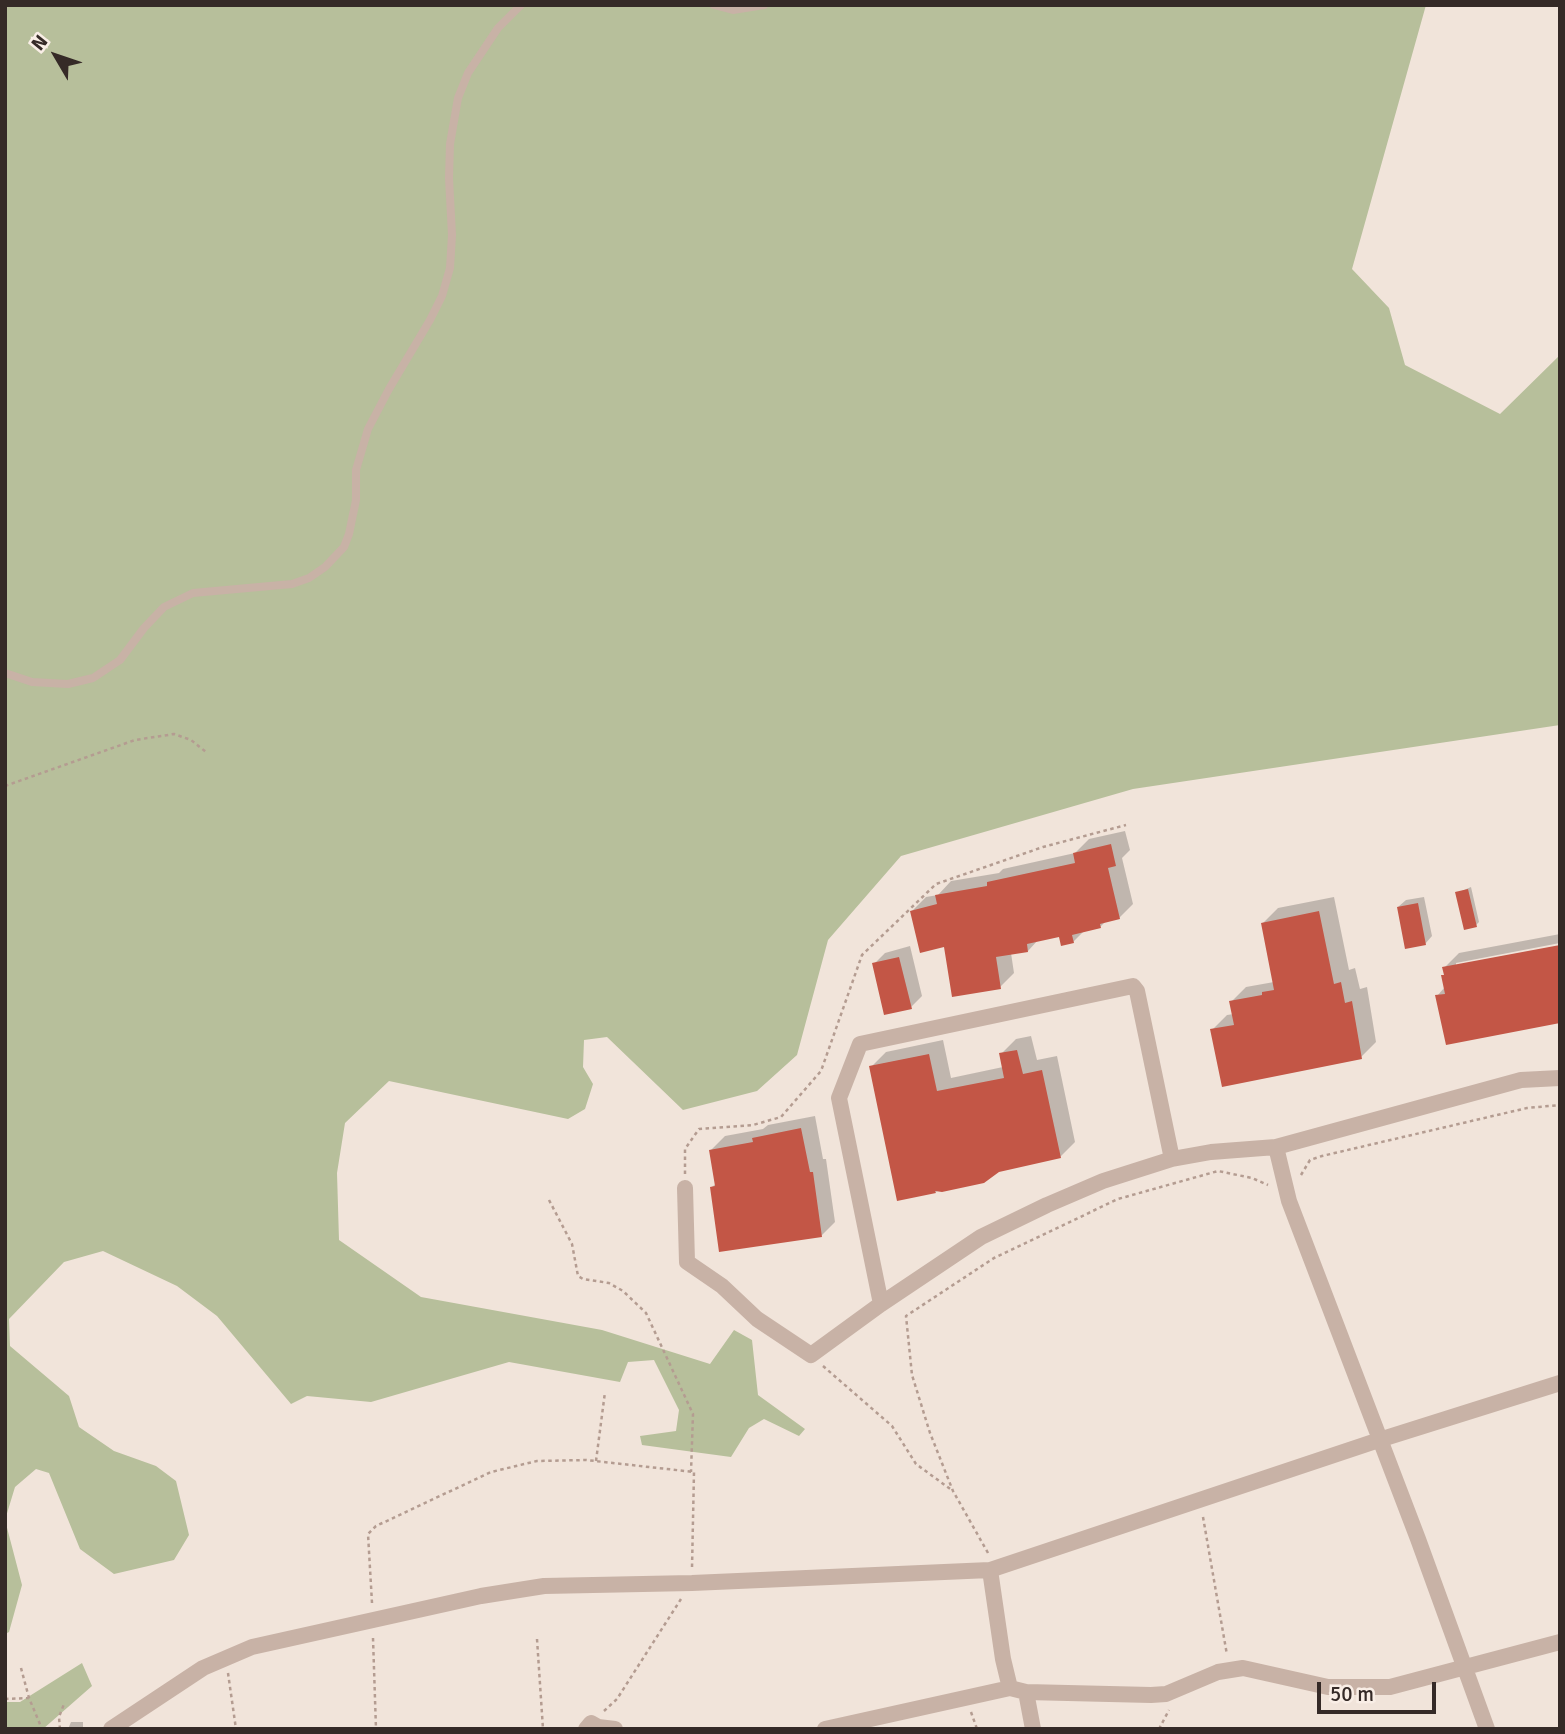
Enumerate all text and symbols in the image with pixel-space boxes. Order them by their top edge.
north arrow [21,21,91,91]
text: N [26,30,53,55]
scale bar [1320,1668,1439,1712]
text: 50 m [1330,1681,1374,1707]

